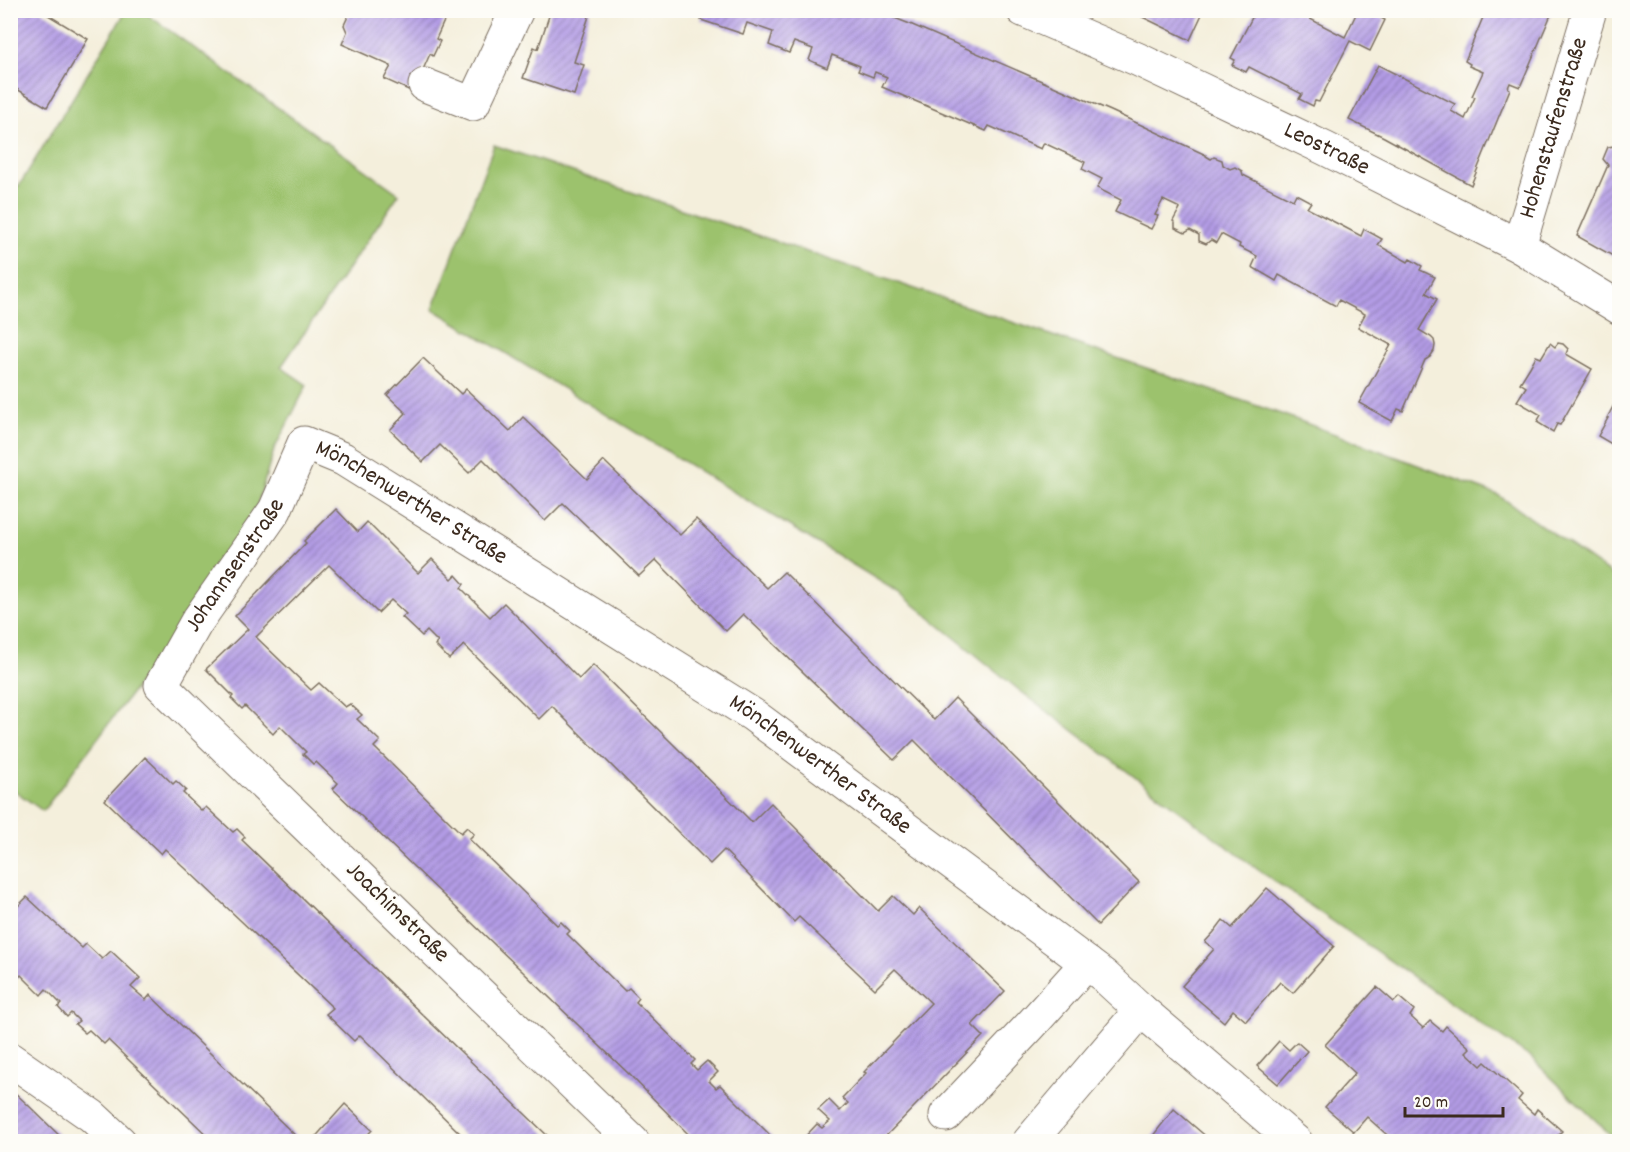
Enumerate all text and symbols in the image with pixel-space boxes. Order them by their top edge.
street label: Hohenstaufenstraße [1511,34,1598,223]
street label: Leostraße [1278,114,1375,185]
street label: Mönchenwerther Straße [310,432,514,574]
street label: Johannsenstraße [177,494,295,639]
street label: Mönchenwerther Straße [722,687,918,844]
street label: Joachimstraße [337,854,457,972]
scale bar [1405,1080,1502,1118]
text: 20 m [1414,1091,1448,1116]

